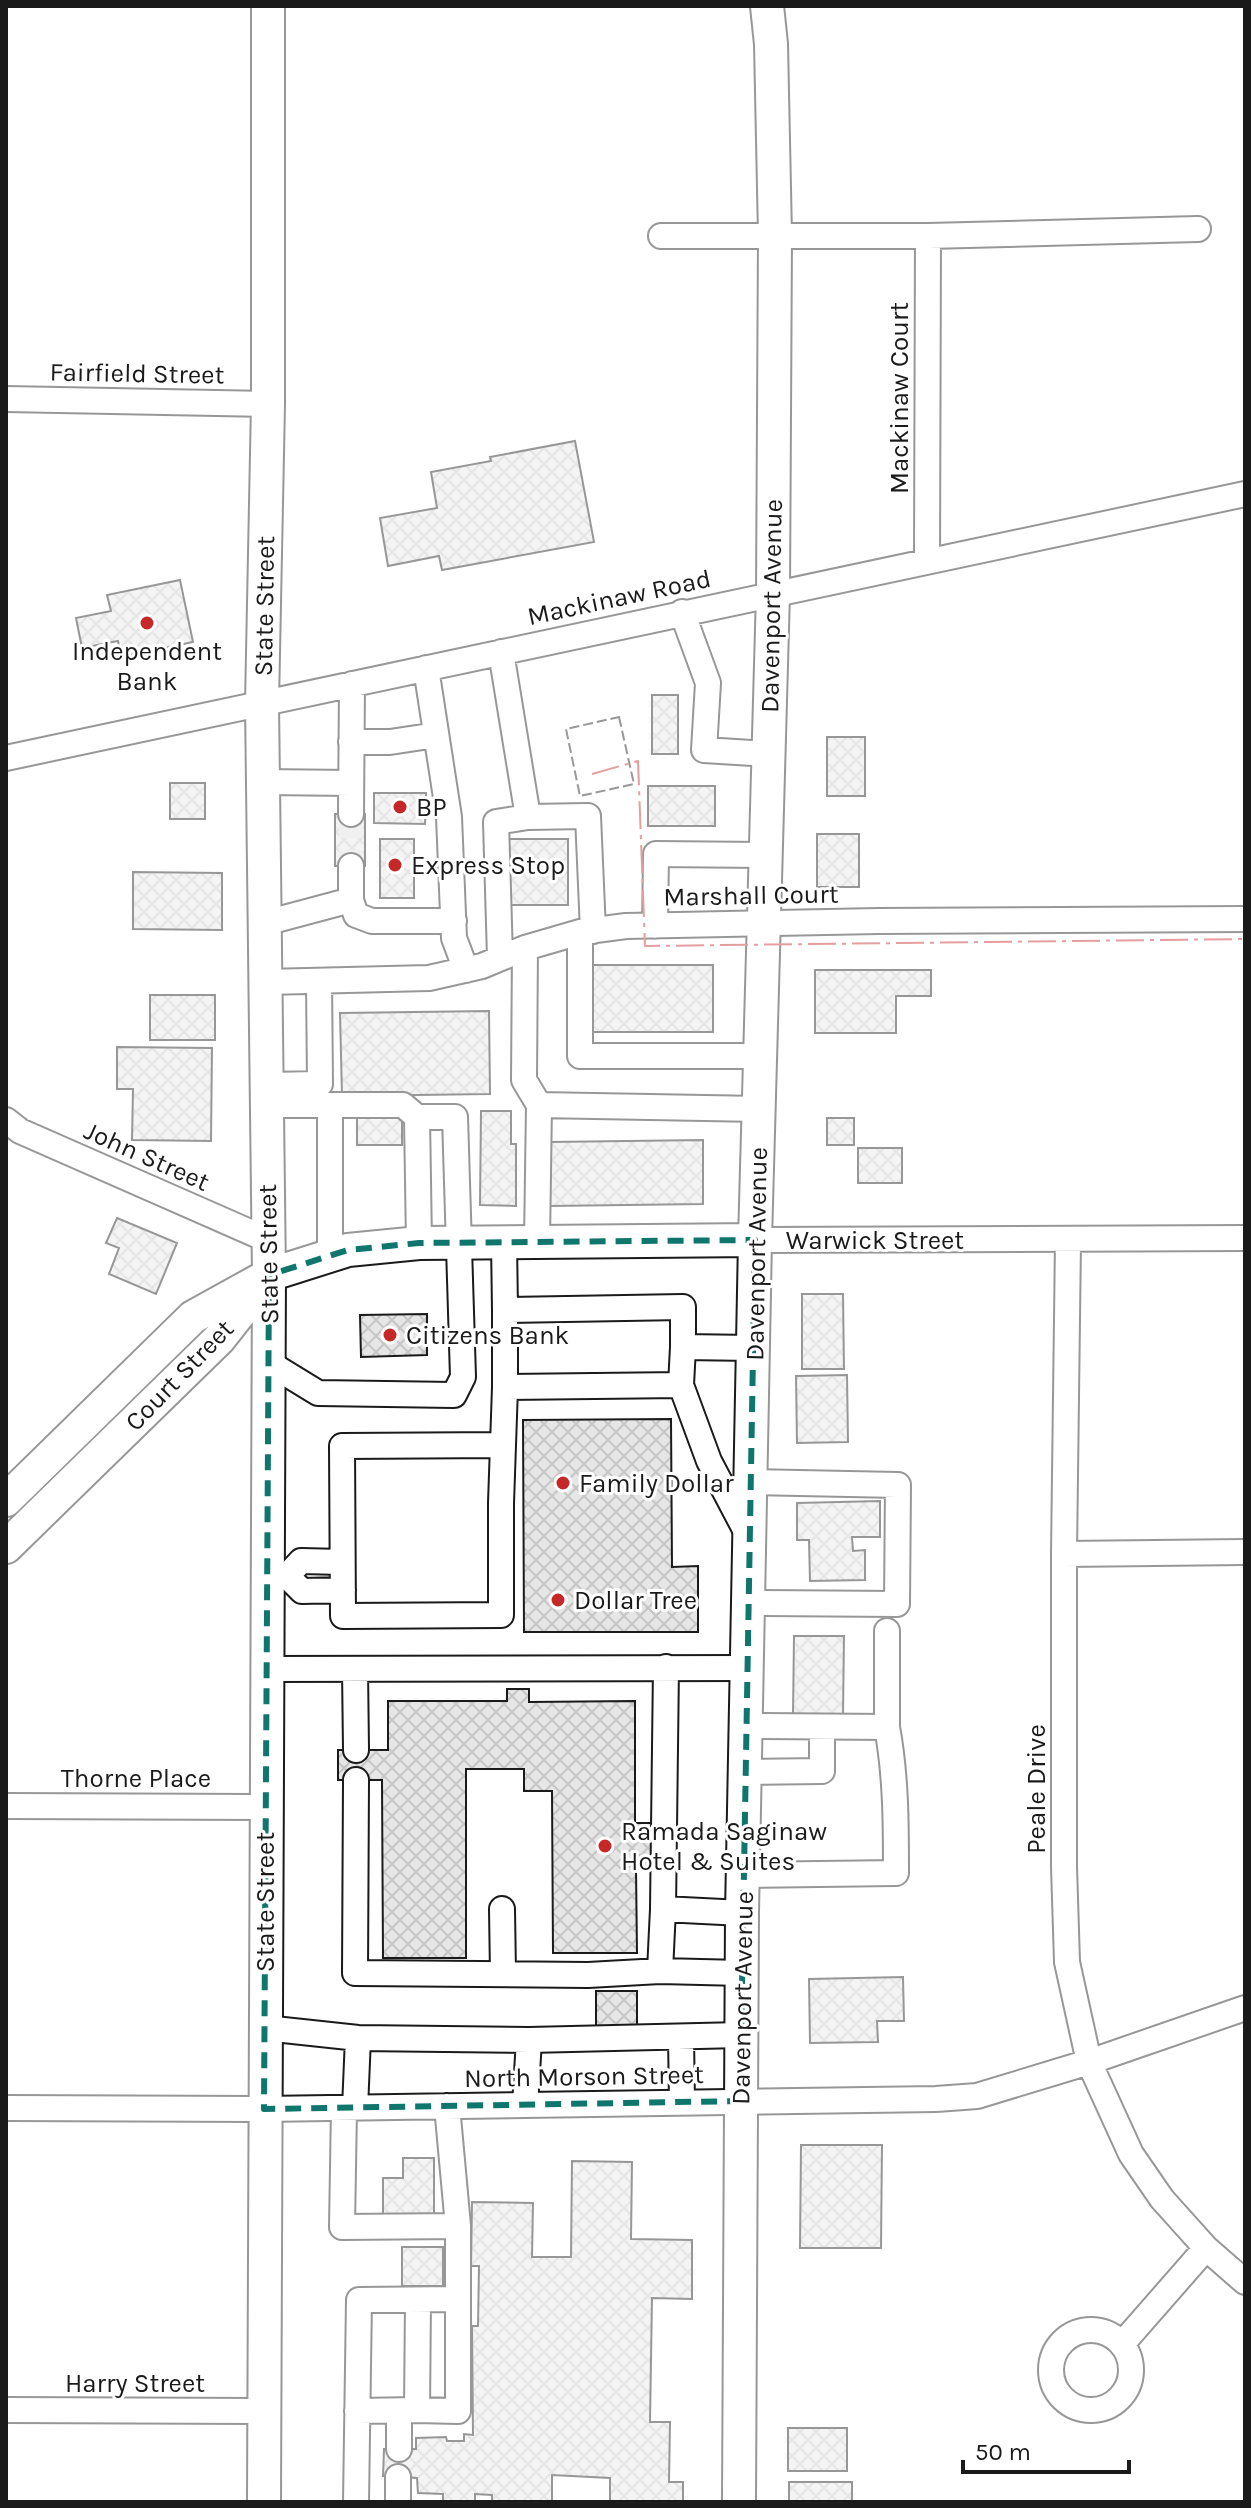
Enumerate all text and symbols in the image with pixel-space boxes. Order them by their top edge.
street label: Mackinaw Court [884,302,915,494]
street label: Fairfield Street [49,356,225,391]
street label: Davenport Avenue [754,499,789,713]
street label: State Street [248,535,281,677]
street label: Mackinaw Road [524,563,714,632]
marker: Independent Bank [138,614,156,632]
place label: Independent Bank [72,636,222,697]
place label: BP [416,792,447,823]
marker: BP [391,798,409,816]
place label: Express Stop [411,850,565,881]
marker: Express Stop [386,856,404,874]
street label: Marshall Court [663,878,839,913]
street label: John Street [79,1115,214,1198]
street label: Davenport Avenue [739,1147,774,1361]
street label: State Street [252,1183,285,1324]
street label: Warwick Street [786,1225,964,1256]
street label: Court Street [119,1313,240,1437]
place label: Citizens Bank [406,1320,569,1351]
marker: Citizens Bank [381,1326,399,1344]
place label: Family Dollar [579,1468,734,1499]
marker: Family Dollar [554,1474,572,1492]
place label: Dollar Tree [574,1585,697,1616]
marker: Dollar Tree [549,1591,567,1609]
street label: Peale Drive [1021,1724,1052,1854]
street label: Thorne Place [61,1763,211,1794]
place label: Ramada Saginaw Hotel & Suites [621,1816,827,1877]
street label: State Street [250,1832,281,1972]
marker: Ramada Saginaw Hotel & Suites [596,1837,614,1855]
street label: Davenport Avenue [725,1891,760,2105]
street label: North Morson Street [464,2059,704,2094]
street label: Harry Street [65,2368,205,2399]
scale bar [963,2424,1129,2474]
text: 50 m [975,2438,1031,2466]

